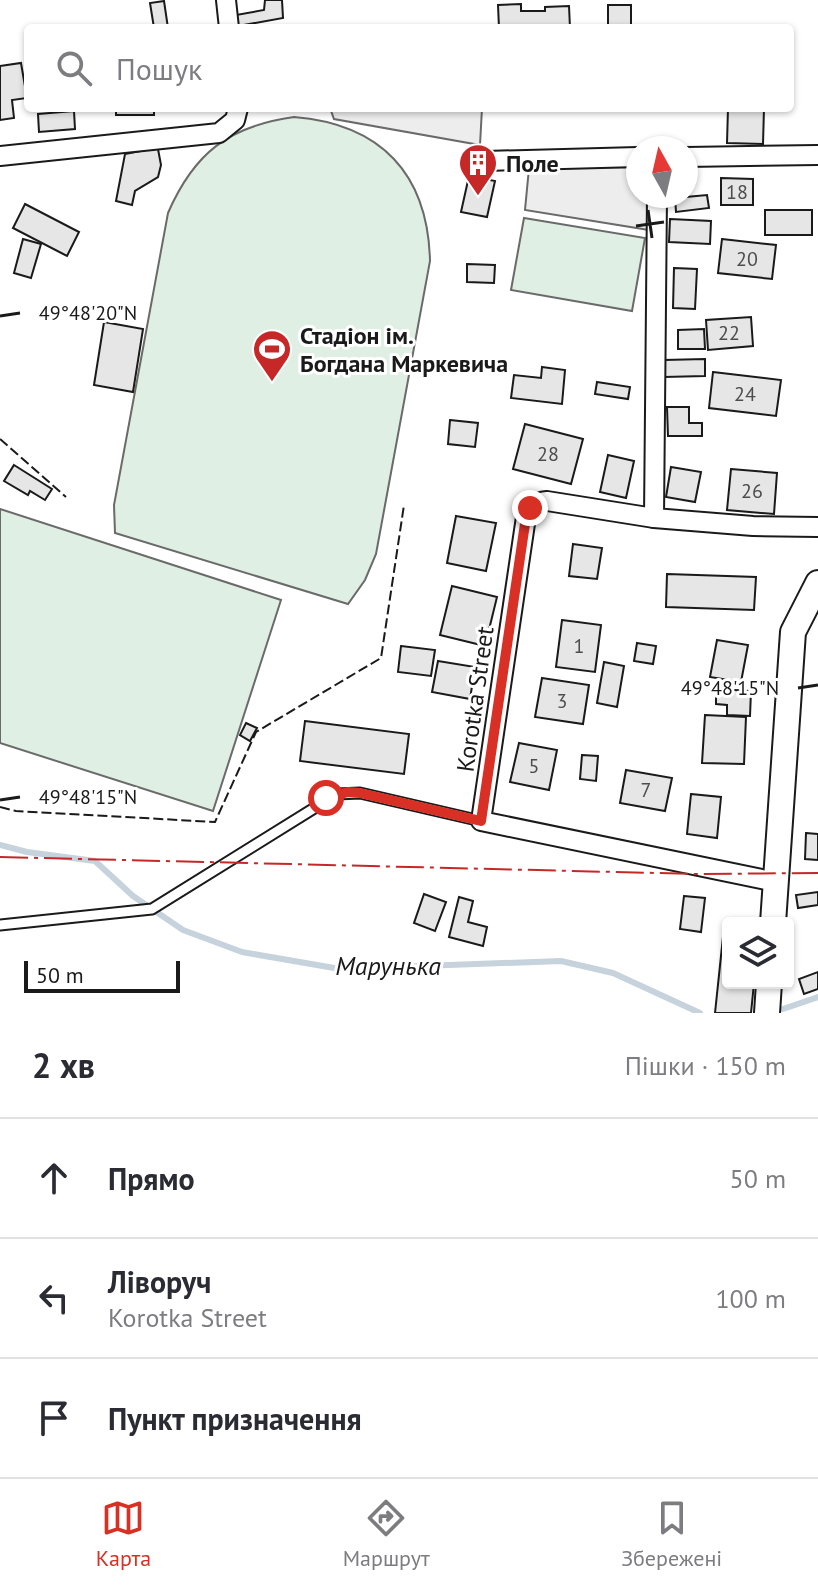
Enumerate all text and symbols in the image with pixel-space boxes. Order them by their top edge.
search box [24,24,794,112]
icon: search [52,46,96,90]
text: Пошук [116,49,202,88]
north arrow [626,136,698,208]
building icon: Поле [457,142,499,197]
place label: Поле [506,148,559,179]
house number: 18 [726,179,748,205]
house number: 20 [736,246,758,272]
text: 49°48'20"N [39,300,137,326]
place label: Стадіон ім. Богдана Маркевича [300,320,508,379]
house number: 22 [718,320,740,346]
sports icon: Стадіон ім. Богдана Маркевича [251,328,293,383]
house number: 24 [734,381,756,407]
house number: 28 [537,441,559,467]
house number: 26 [741,478,763,504]
route end [512,490,548,526]
street label: Korotka Street [449,624,501,774]
house number: 1 [574,633,584,659]
text: 49°48'15"N [681,675,779,701]
house number: 3 [557,688,567,714]
house number: 5 [529,753,539,779]
house number: 7 [641,777,651,803]
route start [308,780,344,816]
text: 49°48'15"N [39,784,137,810]
map controls [722,917,794,989]
button: layers [722,917,794,989]
water label: Марунька [335,949,441,982]
scale bar [24,957,180,993]
text: 50 m [36,961,84,989]
text: 2 хв [32,1043,95,1087]
text: Пішки · 150 m [625,1049,786,1082]
icon: ahead [32,1156,76,1200]
text: Прямо [108,1159,195,1198]
text: 50 m [730,1162,786,1195]
text: Ліворуч [108,1262,211,1301]
icon: left [32,1276,76,1320]
text: 100 m [715,1282,786,1315]
text: Korotka Street [108,1301,267,1334]
icon: arrive [32,1396,76,1440]
text: Пункт призначення [108,1399,362,1438]
tab: Карта [96,1496,151,1572]
tab: Маршрут [343,1496,430,1572]
tab: Збережені [621,1496,722,1572]

